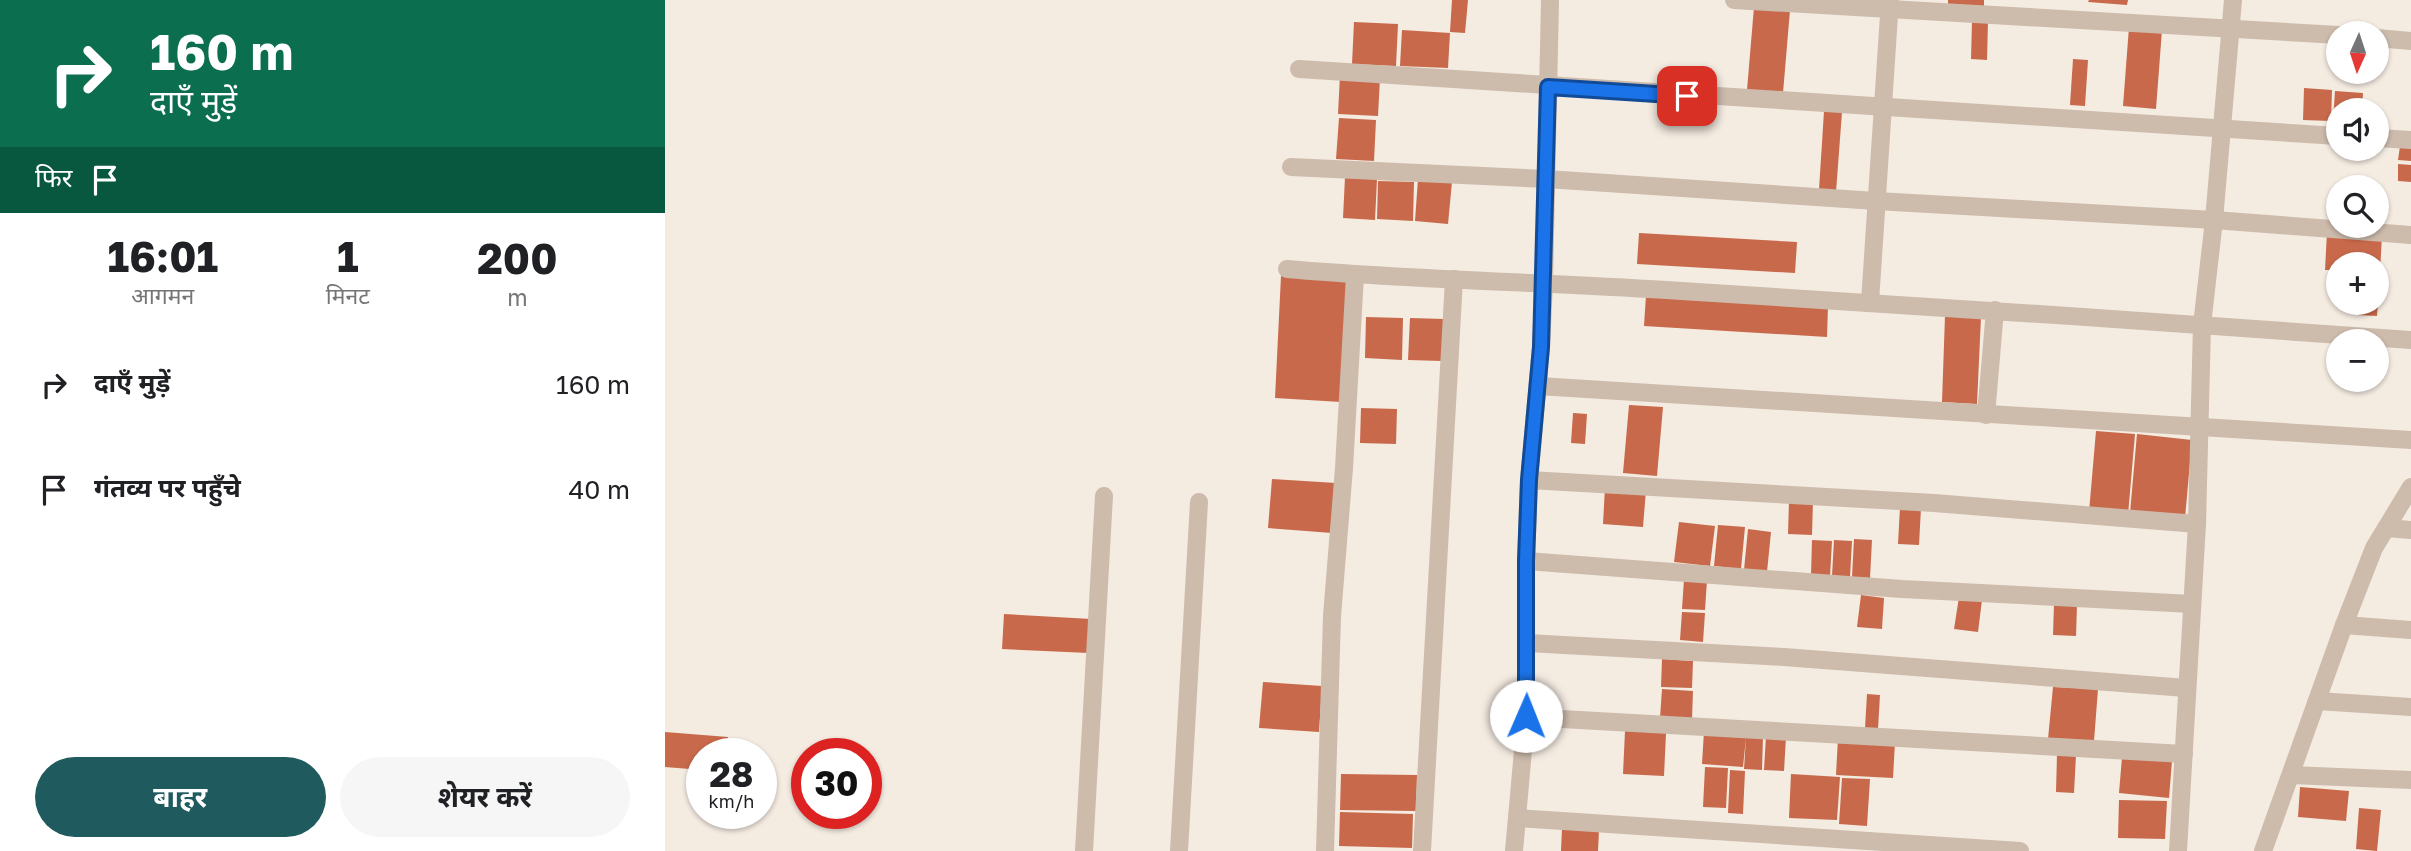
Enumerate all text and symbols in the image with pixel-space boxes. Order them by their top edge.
north arrow [2326,21,2389,84]
map controls [2326,21,2389,392]
text: 160 m [150,22,293,81]
icon: right [35,28,126,119]
pin [1657,66,1717,126]
icon: arrive [1668,77,1706,115]
text: दाएँ मुड़ें [150,82,237,120]
button: sound [2326,98,2389,161]
icon: arrive [86,161,124,199]
text: फिर [35,162,72,193]
button: search [2326,175,2389,238]
text: 16:01 [108,231,218,281]
text: 1 [337,231,359,281]
text: 200 [477,233,557,283]
button: + [2326,252,2389,315]
text: आगमन [131,281,194,309]
text: मिनट [326,281,370,309]
text: m [507,283,528,311]
button: − [2326,329,2389,392]
icon: right [35,366,73,404]
text: दाएँ मुड़ें [94,367,170,398]
text: 160 m [556,369,630,400]
icon: arrive [35,471,73,509]
text: गंतव्य पर पहुँचे [94,472,241,503]
text: 40 m [569,474,630,505]
position arrow [1489,679,1563,753]
speed limit sign: 30 [791,738,882,829]
text: 28 [710,753,753,795]
button: बाहर [35,757,326,837]
button: शेयर करें [340,757,630,837]
text: km/h [709,790,754,812]

